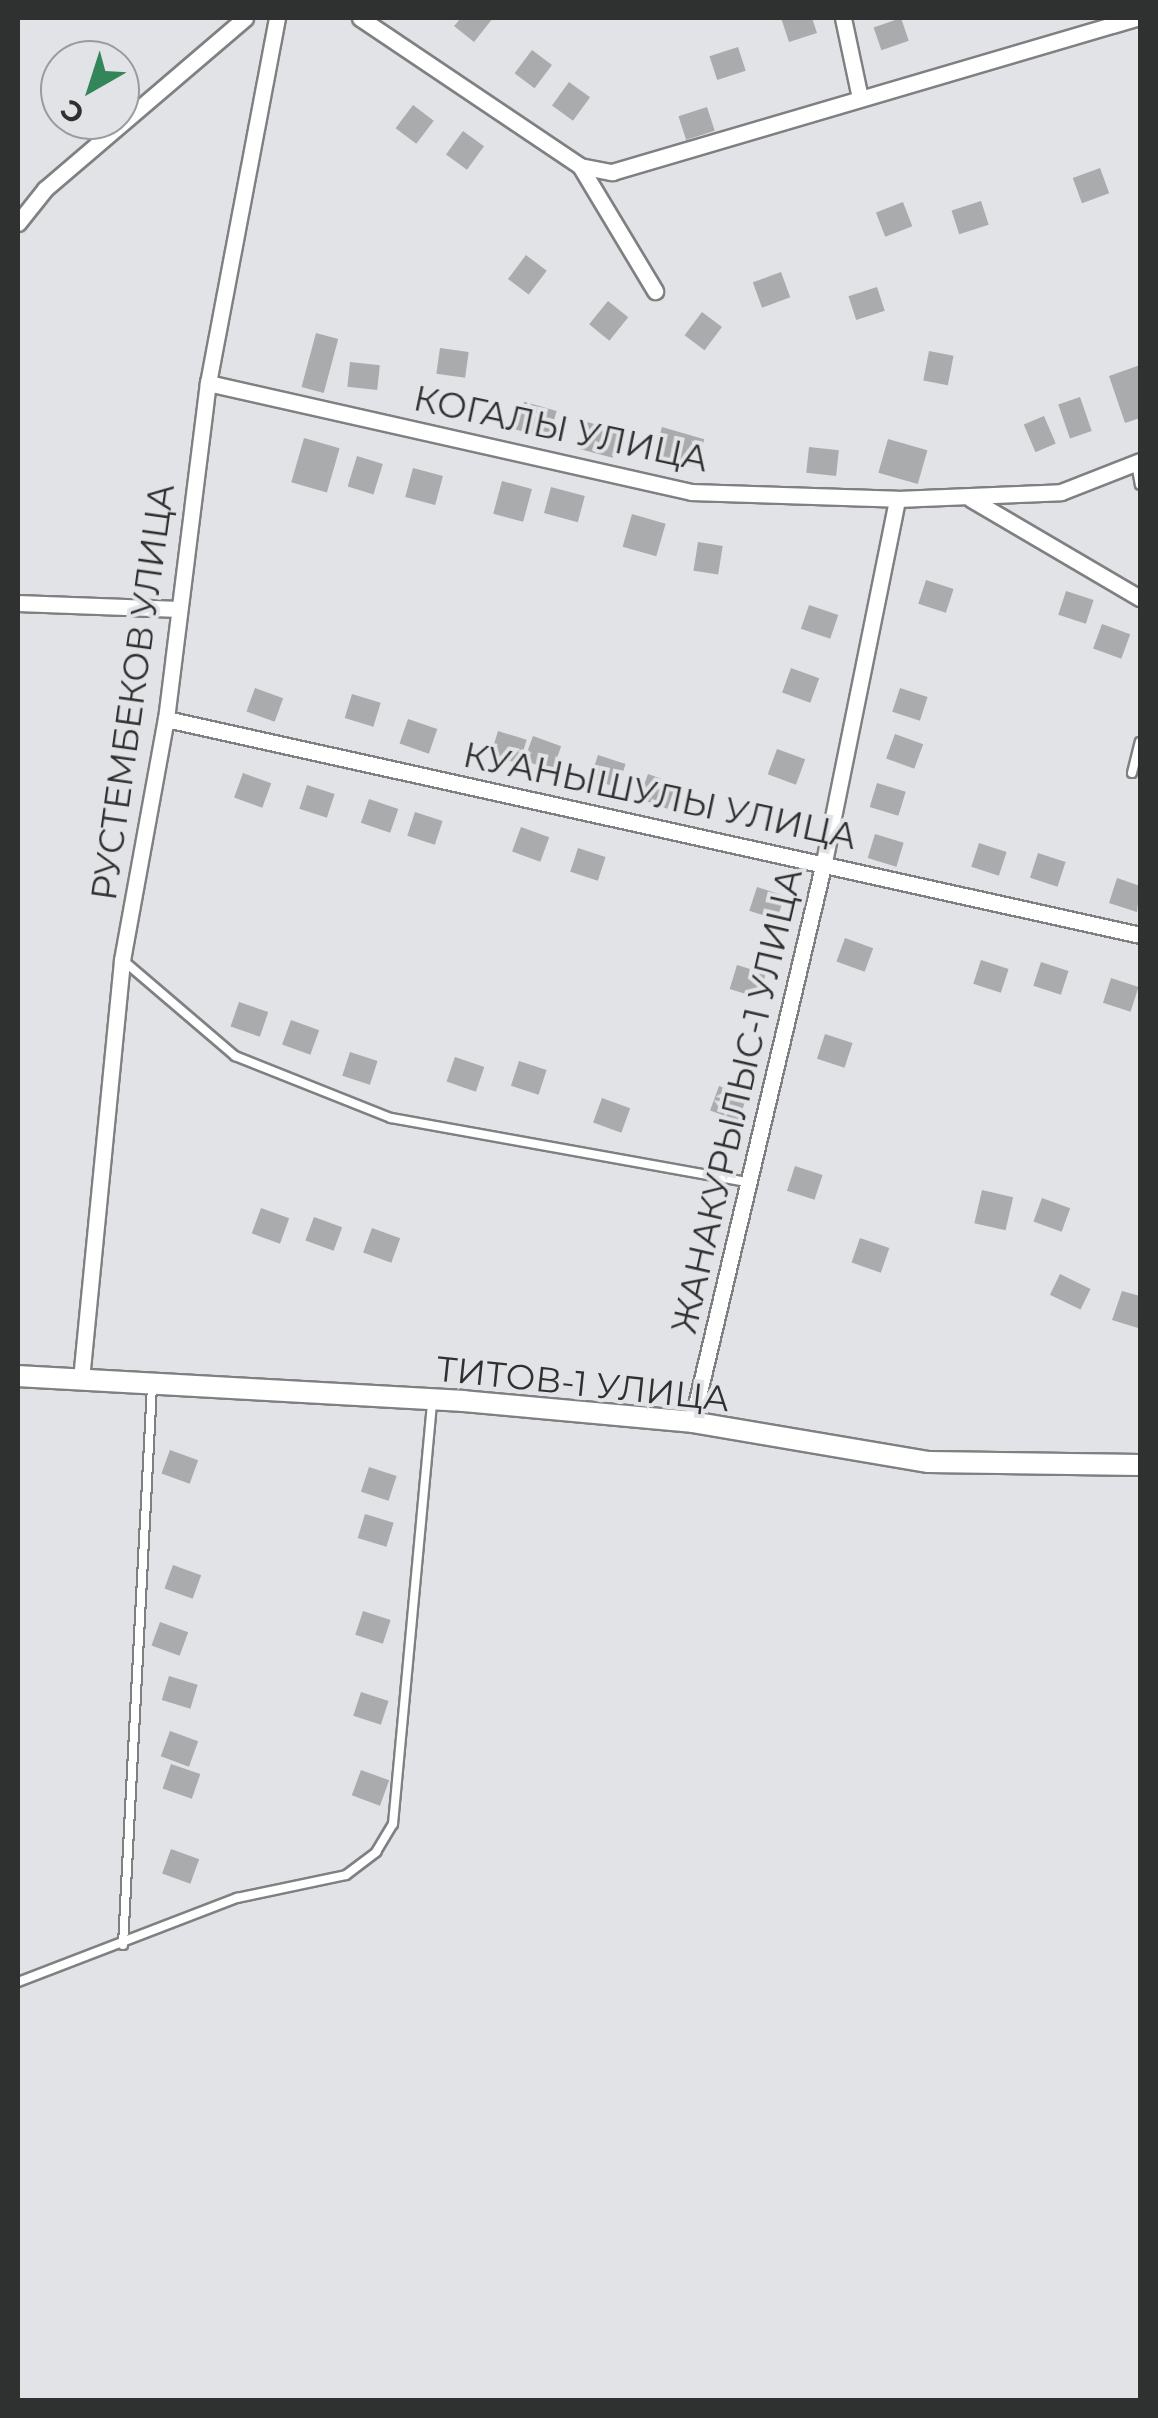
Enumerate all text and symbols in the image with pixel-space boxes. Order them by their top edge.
north arrow [40,40,140,140]
text: С [54,92,91,131]
street label: КОГАЛЫ УЛИЦА [410,377,712,481]
street label: РУСТЕМБЕКОВ УЛИЦА [83,481,183,903]
street label: КУАНЫШУЛЫ УЛИЦА [459,734,861,858]
street label: ЖАНАКУРЫЛЫС-1 УЛИЦА [663,864,811,1338]
street label: ТИТОВ-1 УЛИЦА [434,1348,732,1420]

